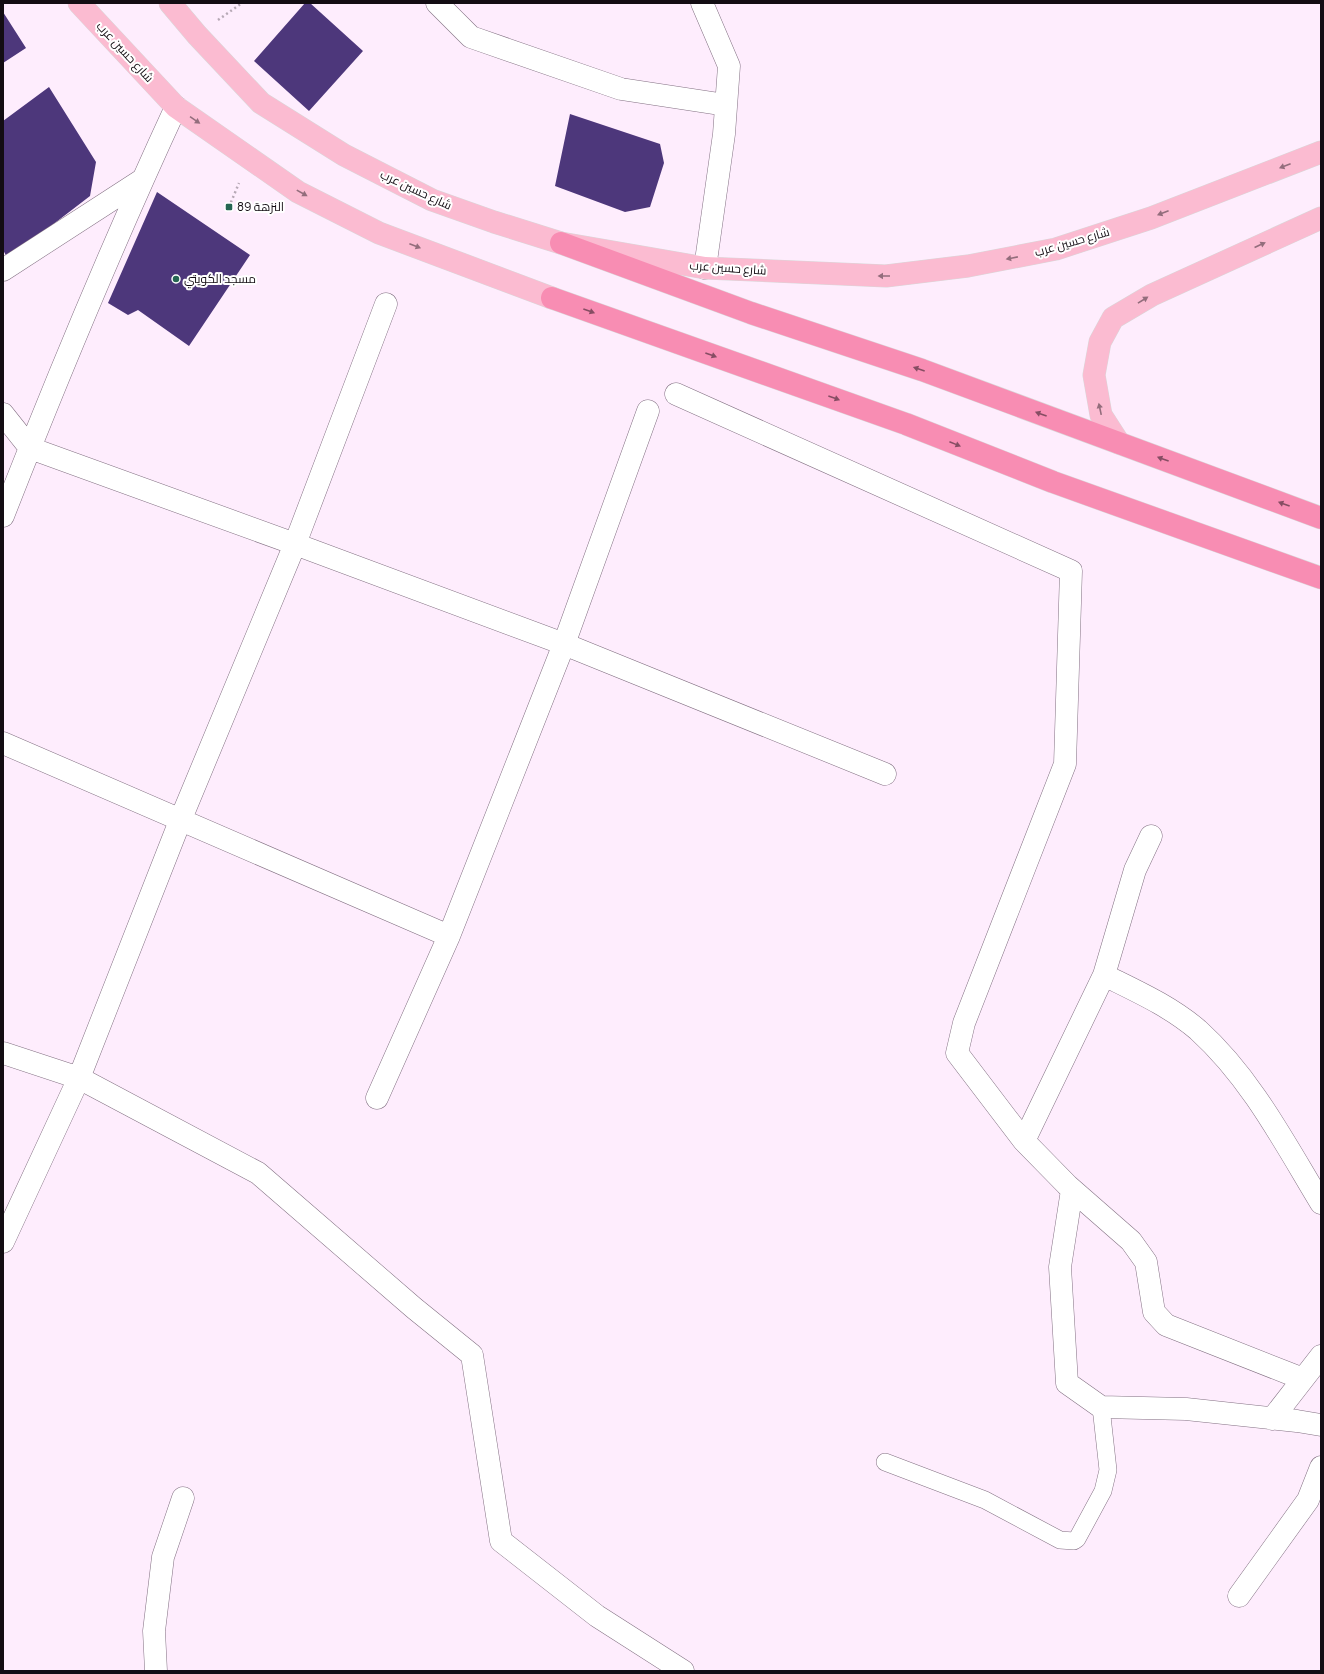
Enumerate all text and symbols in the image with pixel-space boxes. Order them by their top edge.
street label: شارع حسين عرب [93,18,158,86]
one-way arrow [190,116,200,124]
one-way arrow [1278,164,1290,170]
street label: شارع حسين عرب [378,166,455,214]
one-way arrow [296,190,308,197]
place label: النزهة 89 [237,198,284,215]
marker: النزهة 89 [224,202,234,212]
one-way arrow [1157,211,1169,217]
street label: شارع حسين عرب [1032,223,1111,260]
one-way arrow [1255,242,1266,248]
one-way arrow [410,244,422,250]
one-way arrow [1006,255,1018,261]
street label: شارع حسين عرب [689,256,767,279]
place label: مسجد الكويتي [184,270,256,289]
one-way arrow [878,272,890,279]
marker: مسجد الكويتي [171,274,181,284]
one-way arrow [1137,297,1149,304]
one-way arrow [583,309,595,315]
one-way arrow [705,352,717,358]
one-way arrow [912,366,924,372]
one-way arrow [828,396,840,402]
one-way arrow [1097,403,1103,416]
one-way arrow [1034,410,1046,416]
one-way arrow [950,441,962,447]
one-way arrow [1156,456,1168,462]
one-way arrow [1278,501,1290,507]

